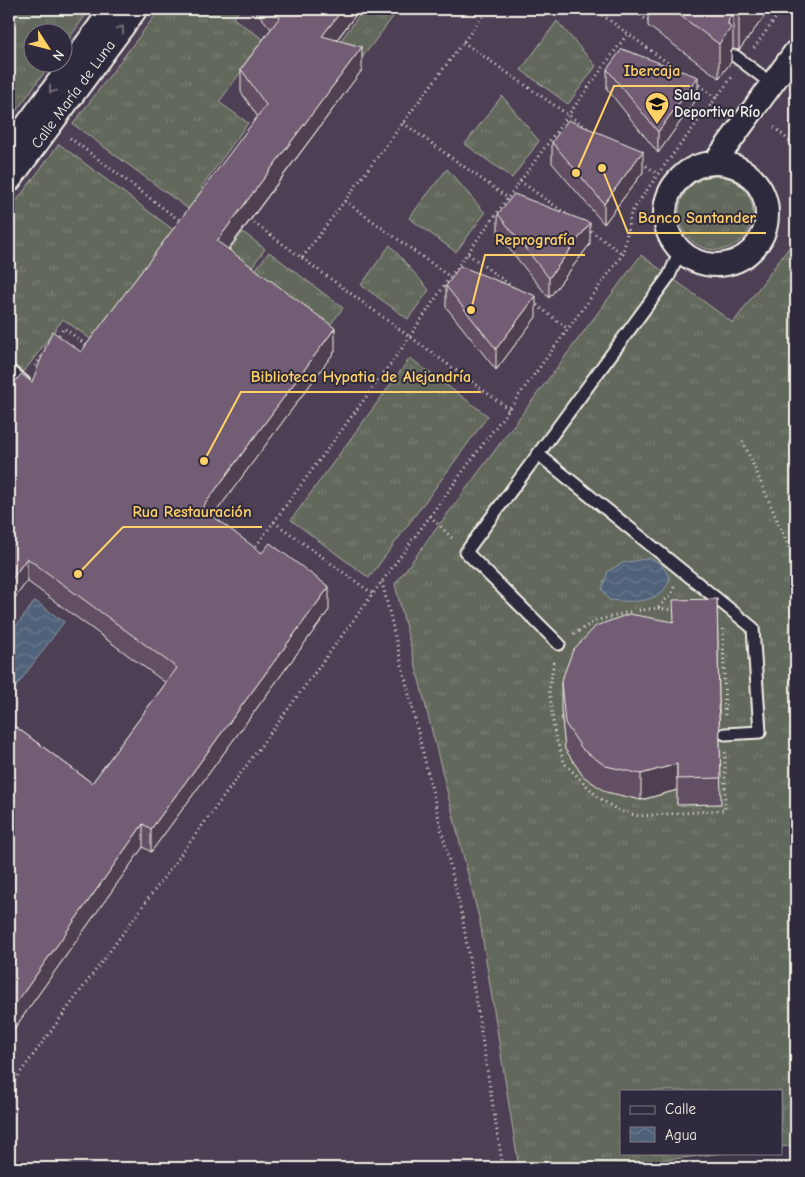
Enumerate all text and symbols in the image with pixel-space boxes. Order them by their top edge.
north arrow [22,22,72,72]
one-way arrow [115,25,124,35]
street label: Calle María de Luna [27,36,119,152]
text: N [49,47,68,64]
callout: Ibercaja [614,55,690,86]
text: Ibercaja [624,62,680,80]
one-way arrow [49,84,58,94]
place label: Sala Deportiva Río [674,86,760,121]
school or university icon: Sala Deportiva Río [644,91,670,125]
callout: Banco Santander [628,202,766,233]
text: Banco Santander [638,209,757,227]
callout: Reprografía [485,224,585,255]
text: Reprografía [495,231,575,249]
callout: Biblioteca Hypatia de Alejandría [241,361,481,392]
text: Biblioteca Hypatia de Alejandría [251,368,471,386]
callout: Rua Restauración [123,496,262,527]
text: Rua Restauración [132,503,252,521]
legend [620,1090,782,1154]
text: Calle [665,1100,697,1118]
text: Agua [665,1126,697,1144]

